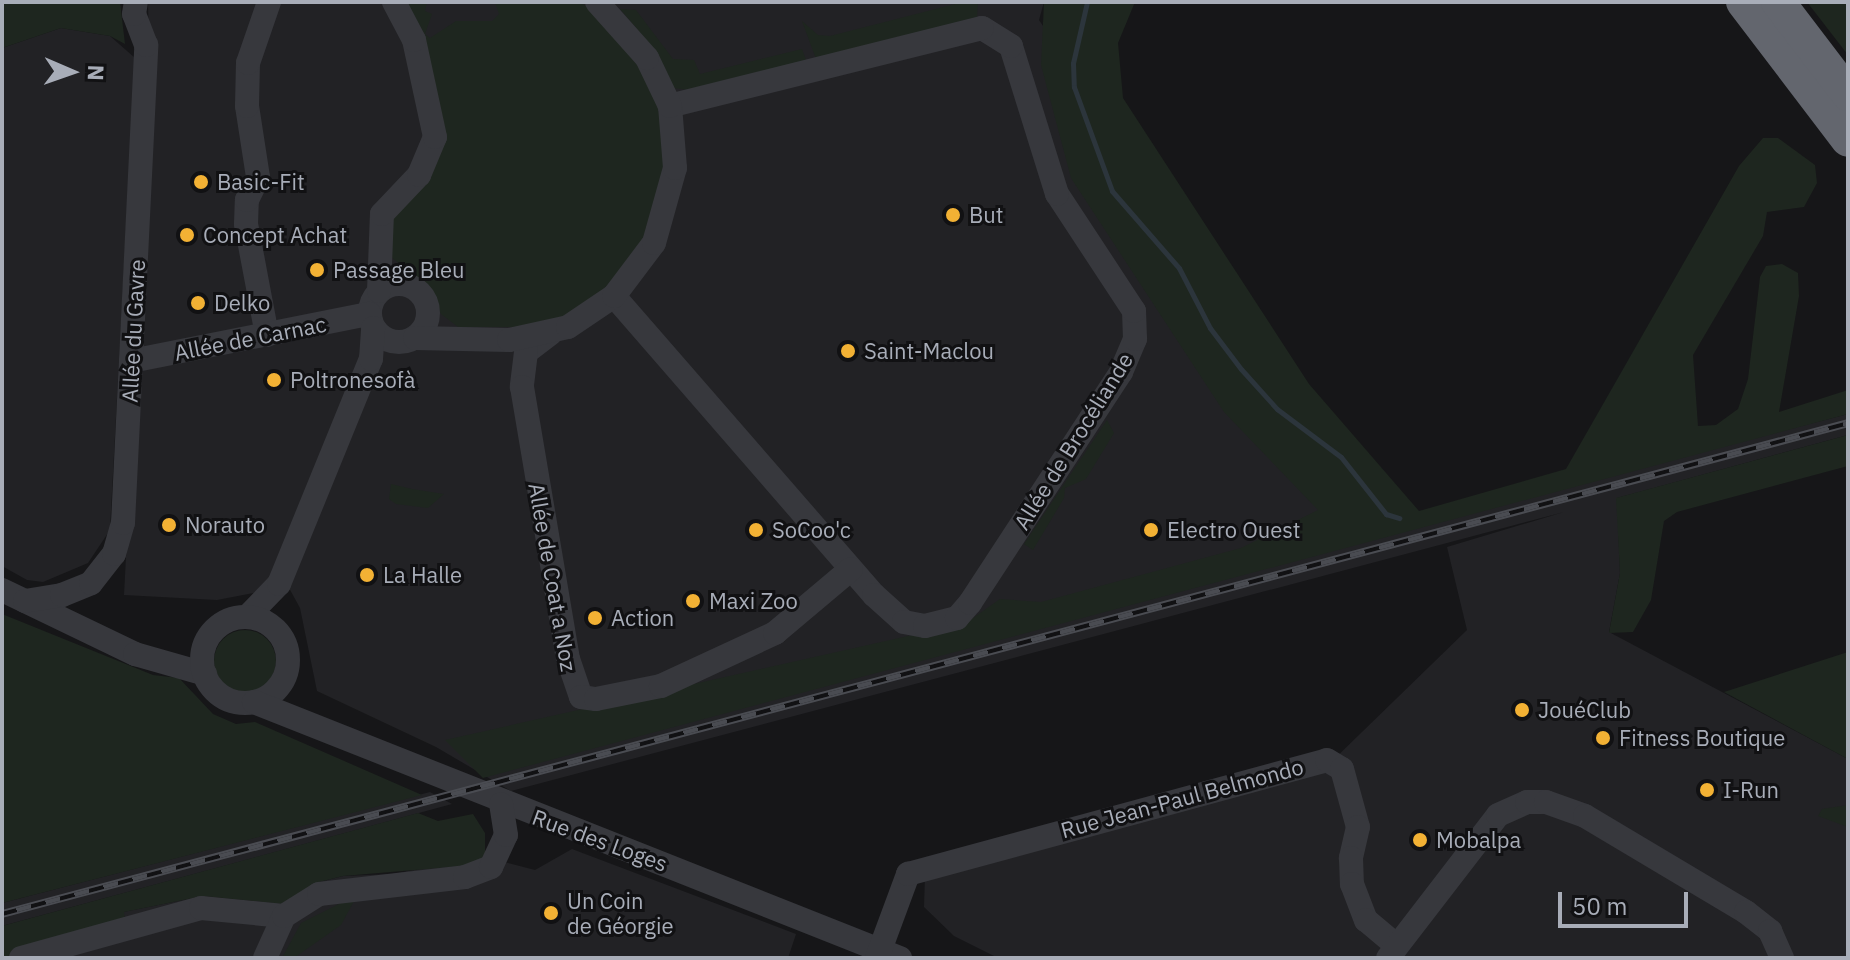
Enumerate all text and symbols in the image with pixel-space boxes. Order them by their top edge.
north arrow [32,32,112,112]
text: N [82,64,111,81]
place label: Basic-Fit [217,169,305,195]
marker: Basic-Fit [192,173,210,191]
place label: But [969,202,1004,228]
marker: But [944,206,962,224]
place label: Concept Achat [203,222,347,248]
marker: Concept Achat [178,226,196,244]
place label: Passage Bleu [333,257,465,283]
street label: Allée du Gavre [116,259,150,403]
marker: Passage Bleu [308,261,326,279]
place label: Delko [214,290,270,316]
marker: Delko [189,294,207,312]
street label: Allée de Carnac [172,310,328,366]
place label: Saint-Maclou [864,338,994,364]
marker: Saint-Maclou [839,342,857,360]
street label: Allée de Brocéliande [1008,348,1138,534]
place label: Poltronesofà [290,367,415,393]
marker: Poltronesofà [265,371,283,389]
street label: Allée de Coat a Noz [523,481,583,673]
place label: Norauto [185,512,265,538]
marker: Norauto [160,516,178,534]
place label: SoCoo'c [772,517,851,543]
place label: Electro Ouest [1167,517,1301,543]
marker: SoCoo'c [747,521,765,539]
marker: Electro Ouest [1142,521,1160,539]
place label: La Halle [383,562,462,588]
marker: La Halle [358,566,376,584]
place label: Maxi Zoo [709,588,798,614]
marker: Maxi Zoo [684,592,702,610]
place label: Action [611,605,674,631]
marker: Action [586,609,604,627]
place label: JouéClub [1538,697,1631,723]
marker: JouéClub [1513,701,1531,719]
place label: Fitness Boutique [1619,725,1785,751]
marker: Fitness Boutique [1594,729,1612,747]
street label: Rue Jean-Paul Belmondo [1058,753,1306,843]
place label: I-Run [1723,777,1779,803]
marker: I-Run [1698,781,1716,799]
street label: Rue des Loges [529,803,671,877]
place label: Mobalpa [1436,827,1521,853]
marker: Mobalpa [1411,831,1429,849]
scale bar [1562,876,1692,926]
place label: Un Coin de Géorgie [567,887,673,938]
text: 50 m [1572,890,1627,922]
marker: Un Coin de Géorgie [542,904,560,922]

